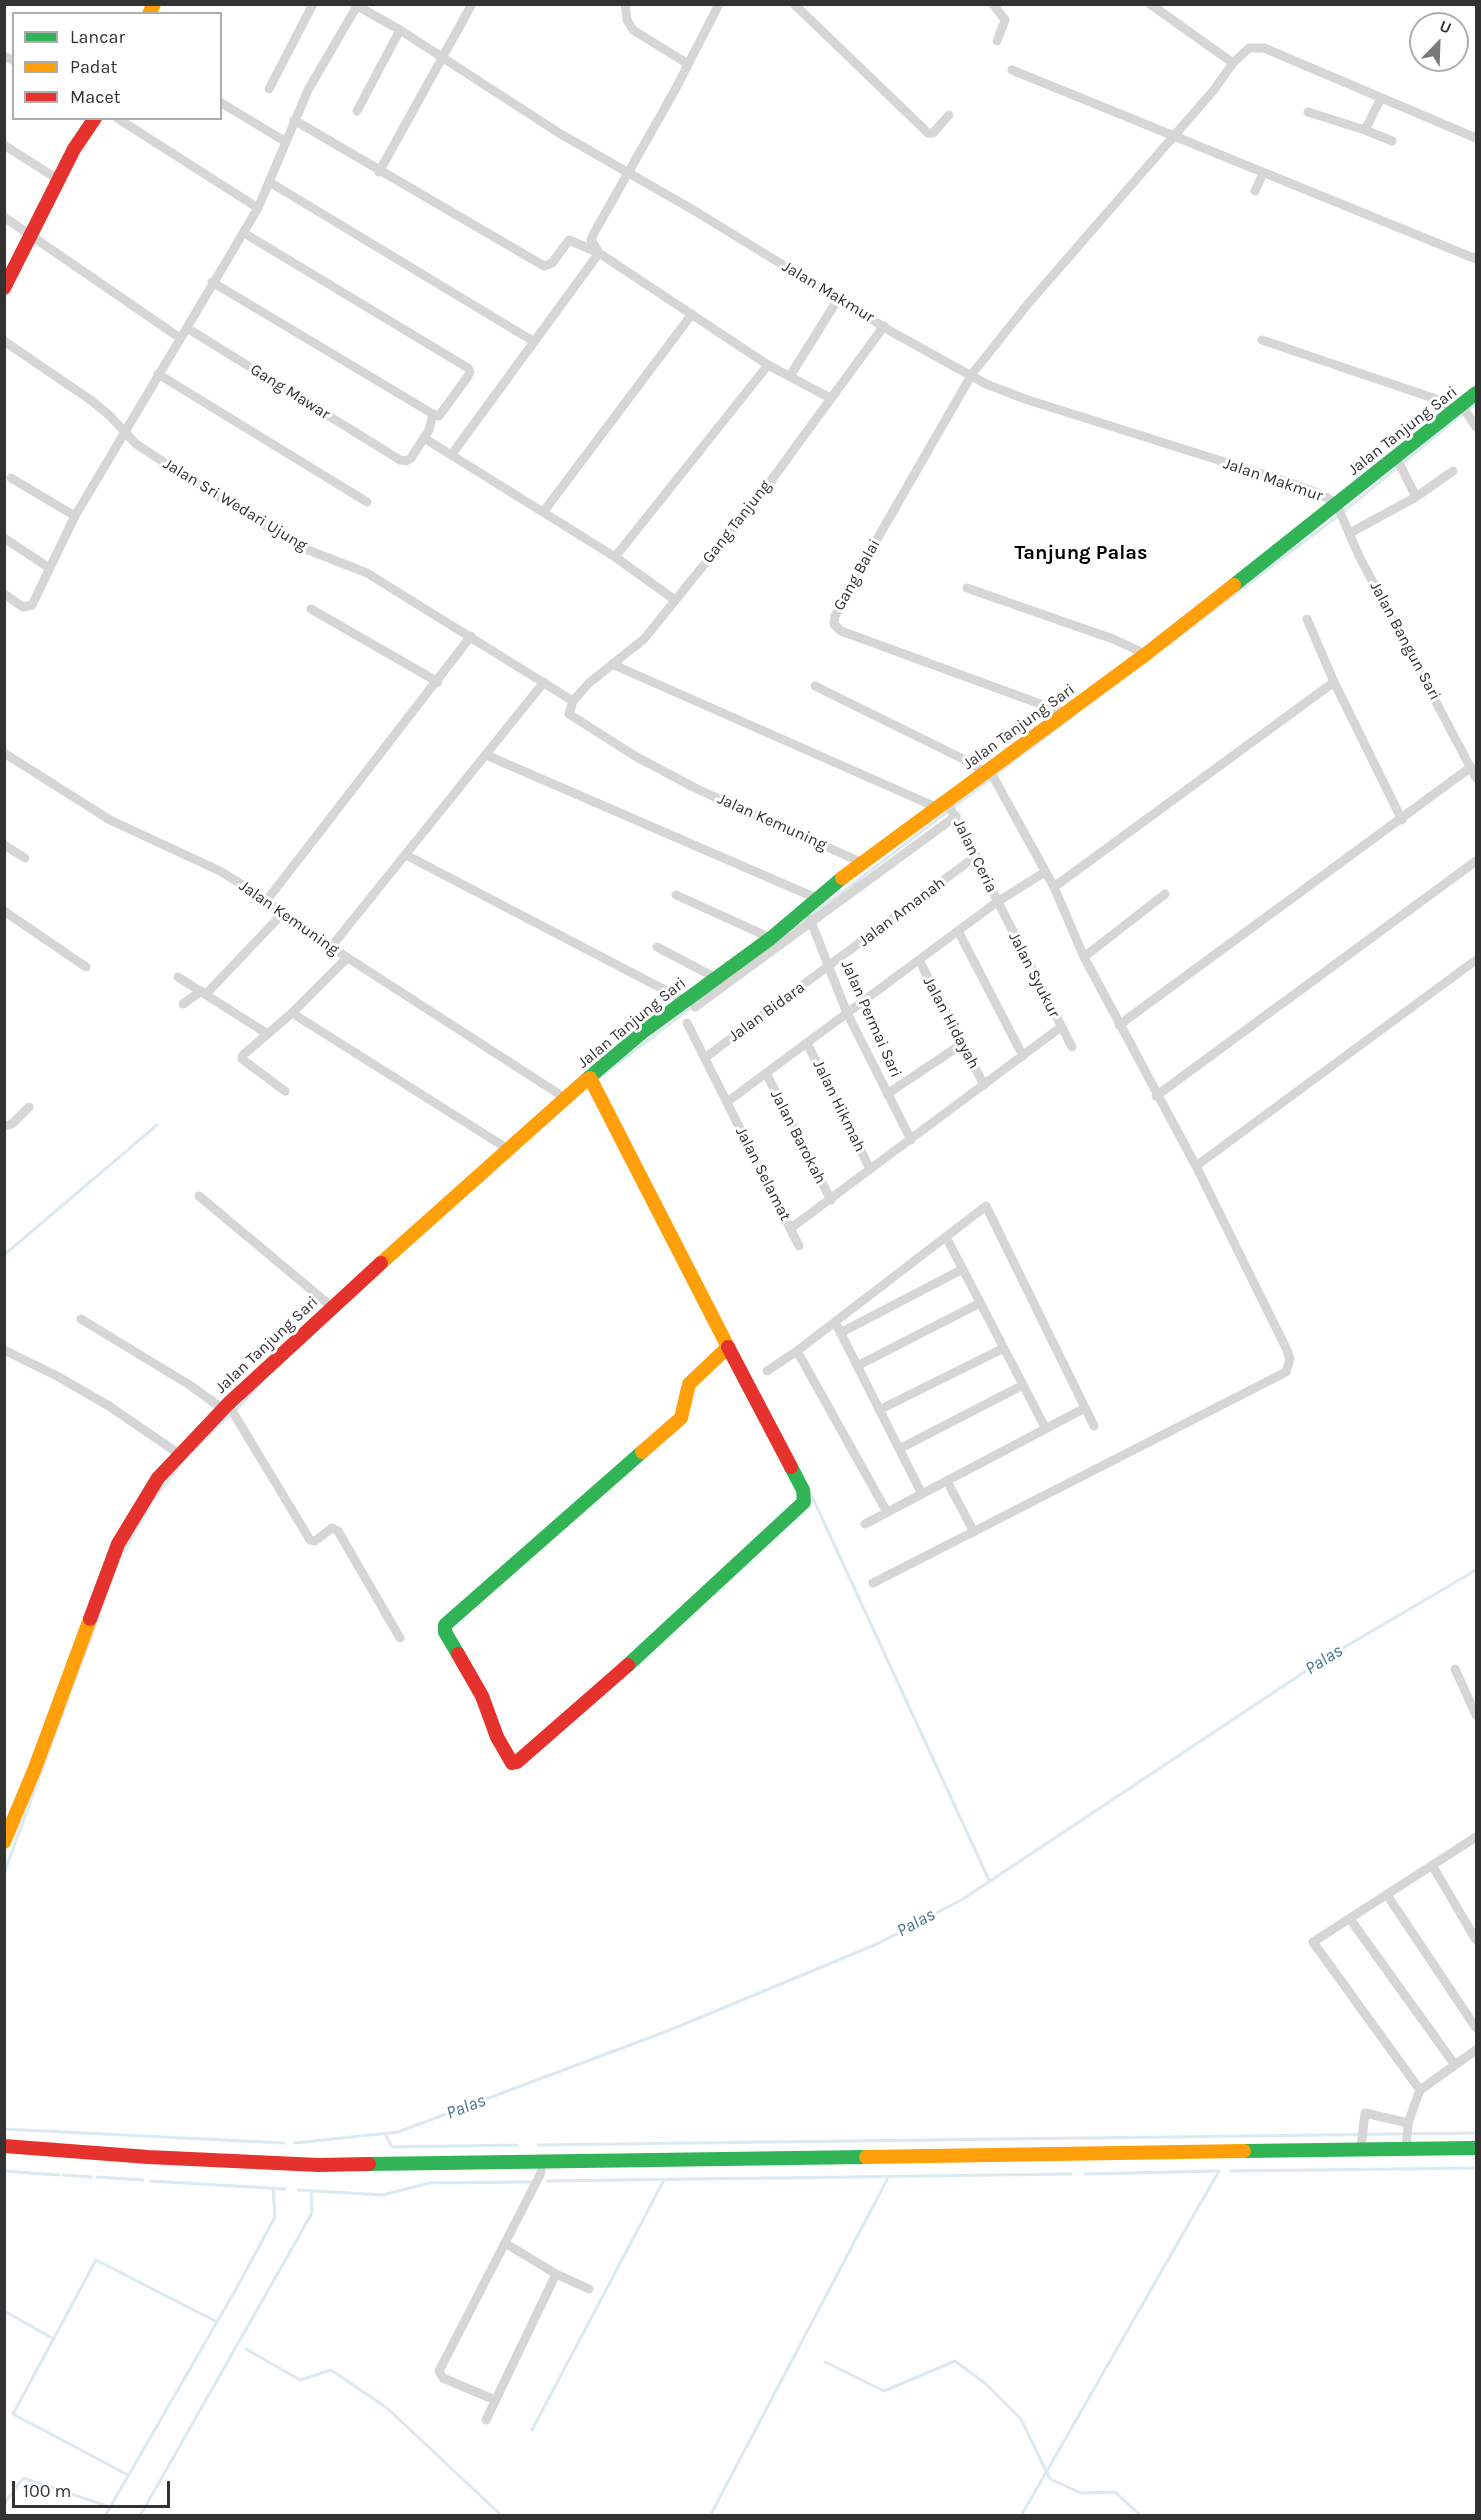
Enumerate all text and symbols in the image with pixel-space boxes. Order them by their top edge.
legend [12,12,222,120]
north arrow [1409,12,1469,72]
text: U [1437,16,1454,38]
text: Lancar [70,26,125,48]
text: Padat [70,56,117,78]
text: Macet [70,86,120,108]
street label: Jalan Makmur [779,257,877,327]
street label: Gang Mawar [247,360,333,424]
street label: Jalan Tanjung Sari [1345,382,1461,480]
street label: Jalan Sri Wedari Ujung [160,454,310,556]
street label: Jalan Makmur [1221,454,1325,506]
street label: Gang Tanjung [699,477,775,567]
street label: Gang Balai [830,536,884,614]
district label: Tanjung Palas [1015,541,1147,565]
street label: Jalan Bangun Sari [1366,578,1444,704]
street label: Jalan Tanjung Sari [959,680,1079,774]
street label: Jalan Kemuning [714,789,830,855]
street label: Jalan Ceria [949,816,1001,896]
street label: Jalan Amanah [855,873,949,951]
street label: Jalan Kemuning [235,876,343,960]
street label: Jalan Syukur [1004,929,1064,1021]
street label: Jalan Permai Sari [837,957,905,1081]
street label: Jalan Tanjung Sari [574,974,690,1072]
street label: Jalan Hidayah [919,974,983,1072]
street label: Jalan Bidara [725,978,809,1046]
street label: Jalan Hikmah [808,1057,870,1155]
street label: Jalan Barokah [766,1087,830,1187]
street label: Jalan Selamat [731,1124,795,1224]
street label: Jalan Tanjung Sari [212,1293,322,1397]
water label: Palas [1301,1640,1347,1680]
water label: Palas [893,1904,939,1942]
water label: Palas [443,2090,489,2124]
scale bar [15,2469,172,2507]
text: 100 m [23,2480,71,2502]

